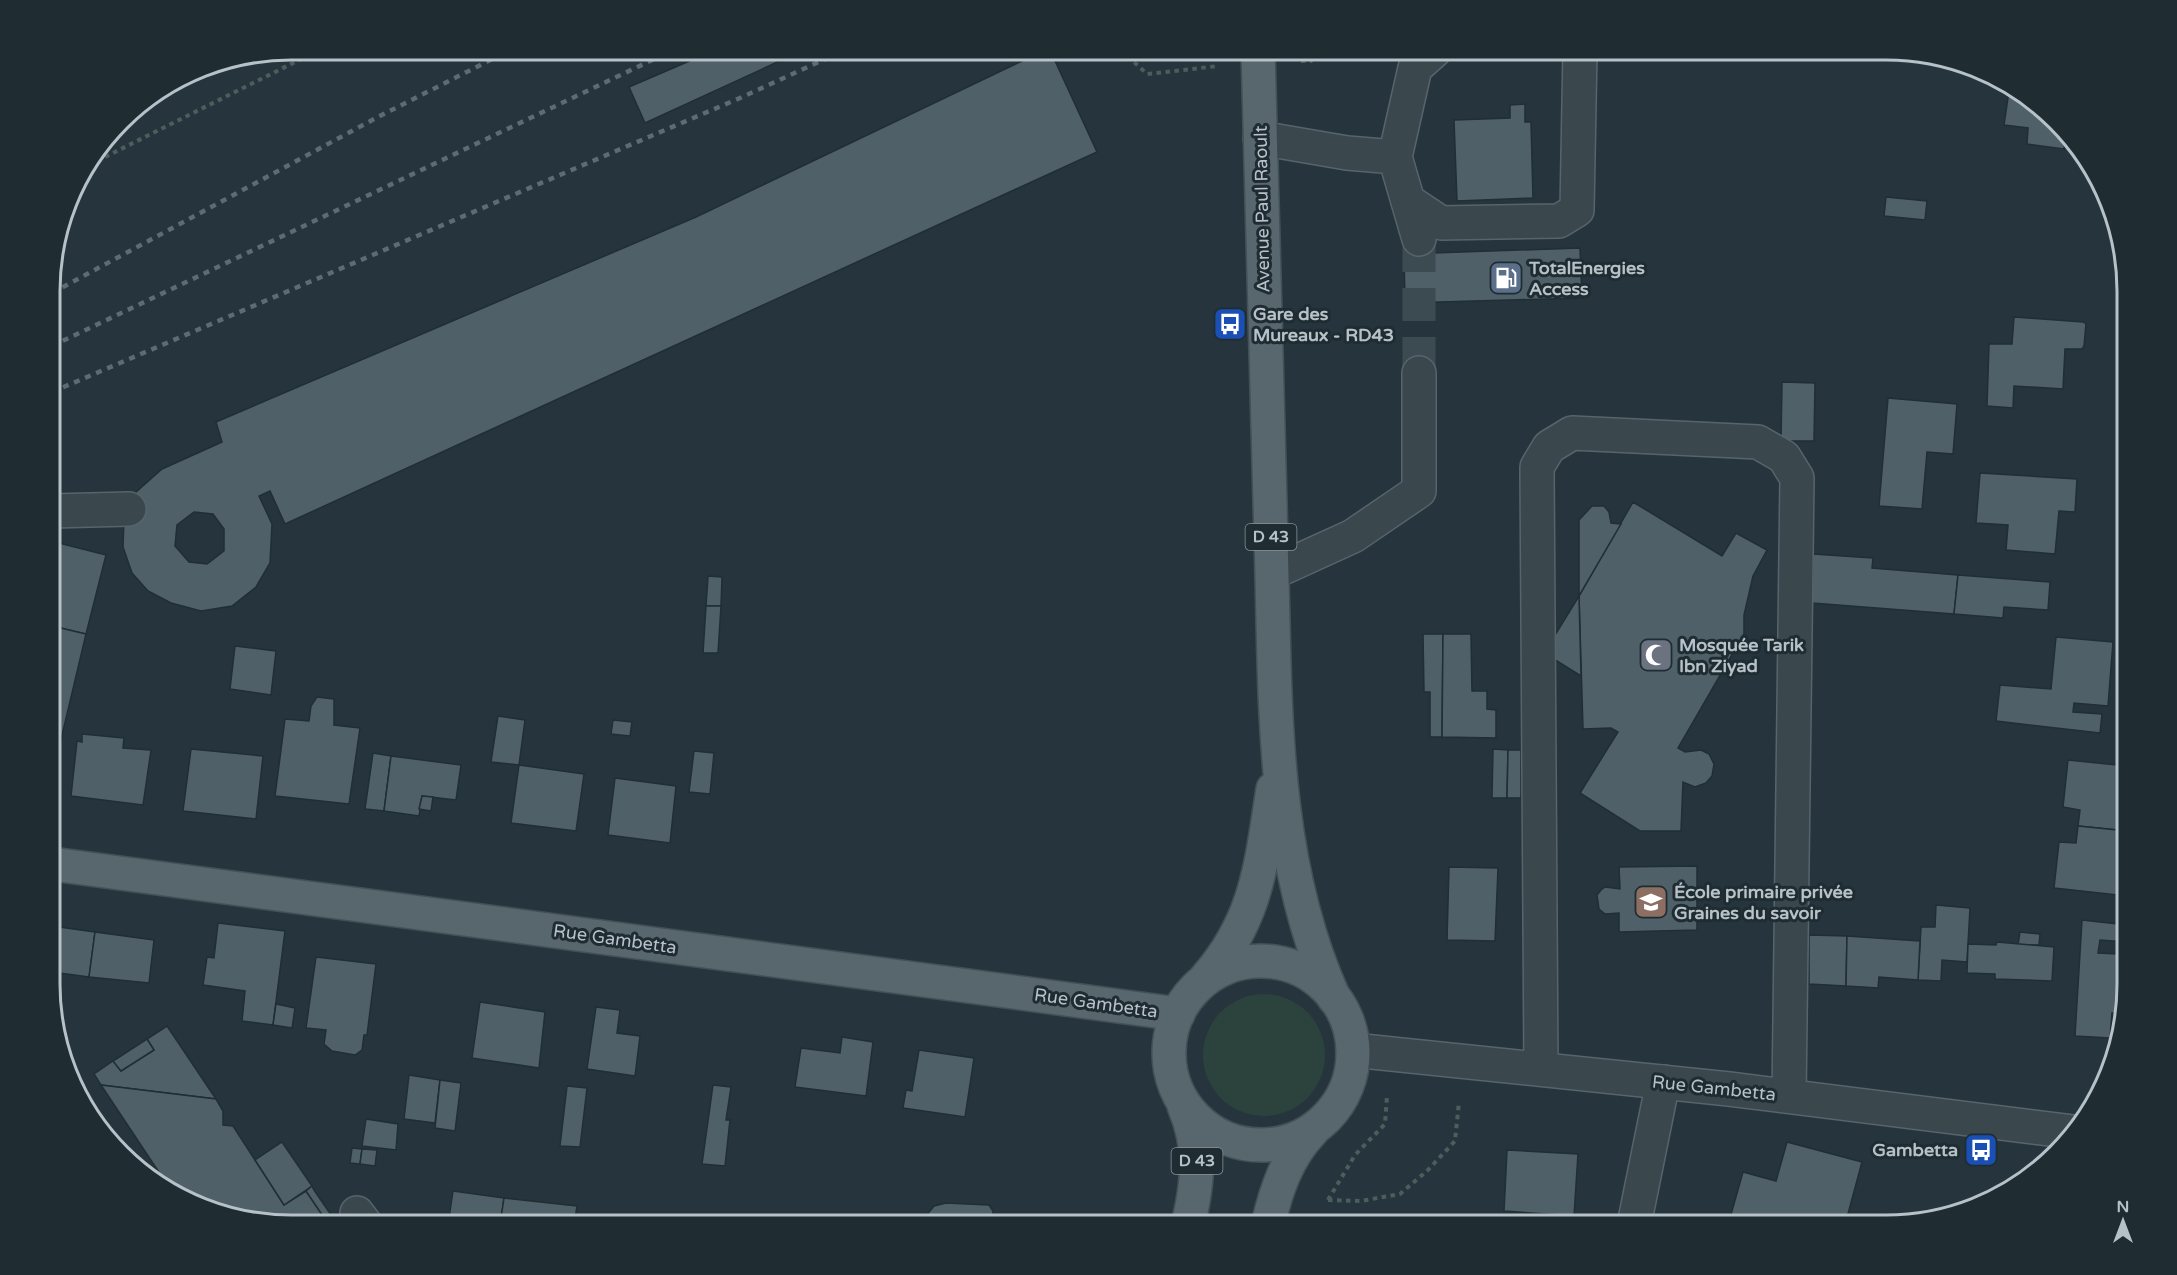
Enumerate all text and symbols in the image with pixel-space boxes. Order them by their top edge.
street label: Avenue Paul Raoult [1250,125,1274,293]
place label: TotalEnergies Access [1528,257,1645,300]
fuel station icon: TotalEnergies Access [1488,260,1524,296]
place label: Gare des Mureaux - RD43 [1253,303,1394,346]
bus stop icon: Gare des Mureaux - RD43 [1212,306,1248,342]
road number: D 43 [1246,524,1296,550]
place label: Mosquée Tarik Ibn Ziyad [1679,634,1804,677]
mosque icon: Mosquée Tarik Ibn Ziyad [1638,637,1674,673]
place label: École primaire privée Graines du savoir [1674,881,1853,924]
school or university icon: École primaire privée Graines du savoir [1633,884,1669,920]
street label: Rue Gambetta [552,919,678,959]
street label: Rue Gambetta [1033,983,1159,1023]
street label: Rue Gambetta [1651,1071,1777,1105]
bus stop icon: Gambetta [1963,1132,1999,1168]
place label: Gambetta [1872,1139,1958,1161]
road number: D 43 [1172,1148,1222,1174]
north arrow [2093,1191,2153,1251]
text: N [2117,1197,2129,1217]

